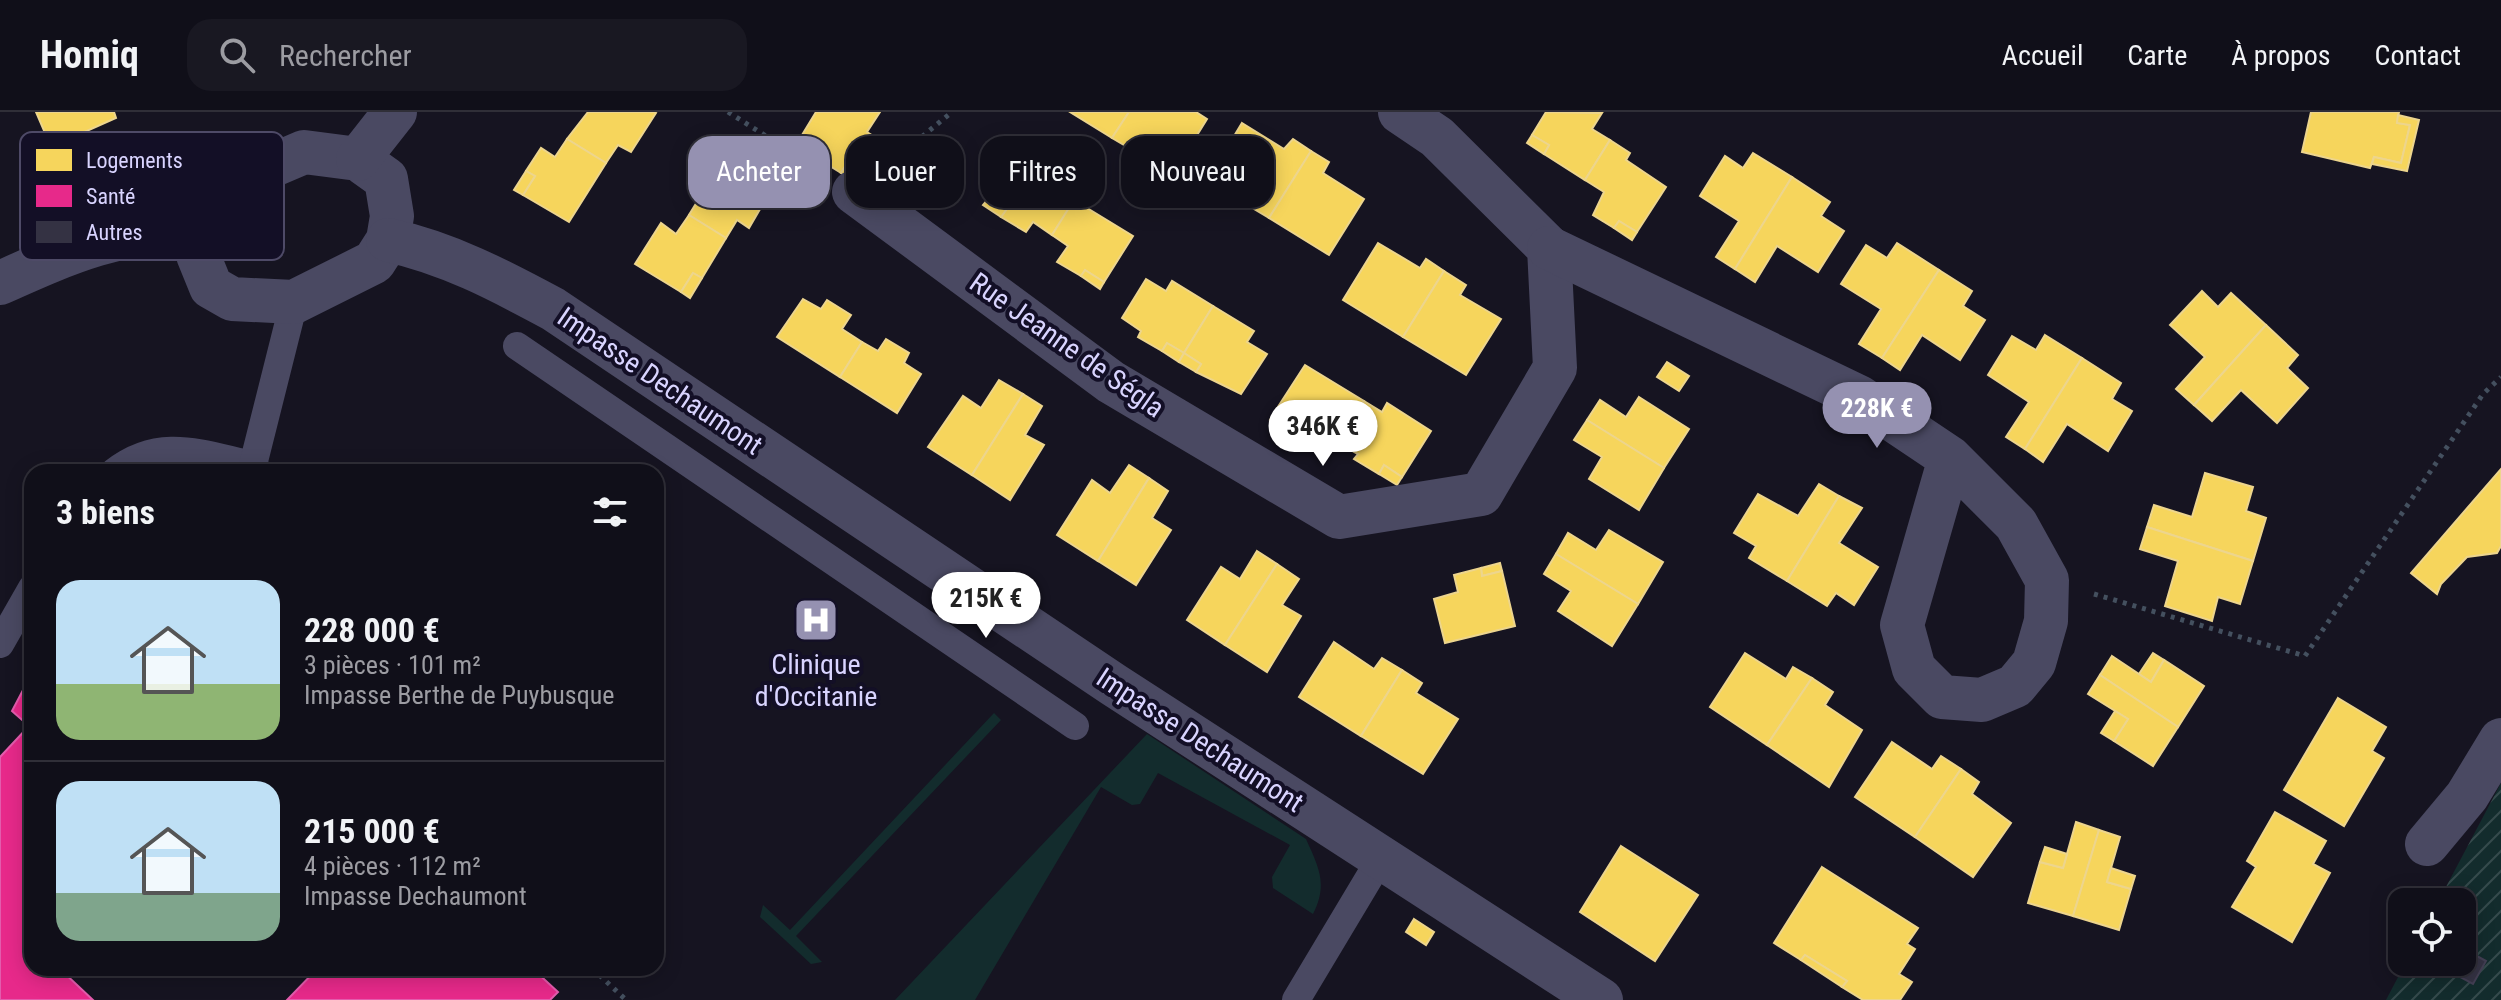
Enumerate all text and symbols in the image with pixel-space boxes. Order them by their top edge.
search box [187,19,747,91]
text: Homiq [40,33,139,77]
icon: search [215,33,259,77]
text: Rechercher [279,38,412,73]
text: Accueil [2002,39,2083,72]
text: Carte [2127,39,2187,72]
text: À propos [2231,39,2331,72]
text: Contact [2375,39,2461,72]
legend [20,132,284,260]
chip: Acheter [688,136,830,208]
chip: Louer [846,136,964,208]
chip: Filtres [980,136,1105,208]
chip: Nouveau [1121,136,1274,208]
text: Logements [86,148,183,173]
text: Santé [86,184,135,209]
text: Autres [86,220,143,245]
street label: Rue Jeanne de Ségla [964,266,1170,424]
street label: Impasse Dechaumont [551,300,769,462]
pin: 228K € [1812,382,1942,450]
text: 228K € [1841,393,1913,423]
pin: 346K € [1258,400,1388,468]
text: 346K € [1287,411,1359,441]
icon: filters [588,490,632,534]
text: 3 biens [56,492,155,532]
pin: 215K € [921,572,1051,640]
text: 215K € [950,583,1022,613]
hospital icon: Clinique d'Occitanie [792,596,840,644]
text: 228 000 € [304,610,440,650]
icon: home [120,612,216,708]
place label: Clinique d'Occitanie [755,648,877,713]
text: 3 pièces · 101 m² [304,650,481,680]
street label: Impasse Dechaumont [1090,661,1310,819]
text: Impasse Berthe de Puybusque [304,680,614,710]
text: 215 000 € [304,811,440,851]
icon: home [120,813,216,909]
text: 4 pièces · 112 m² [304,851,481,881]
text: Impasse Dechaumont [304,881,527,911]
map controls [2388,888,2476,976]
button: locate [2388,888,2476,976]

